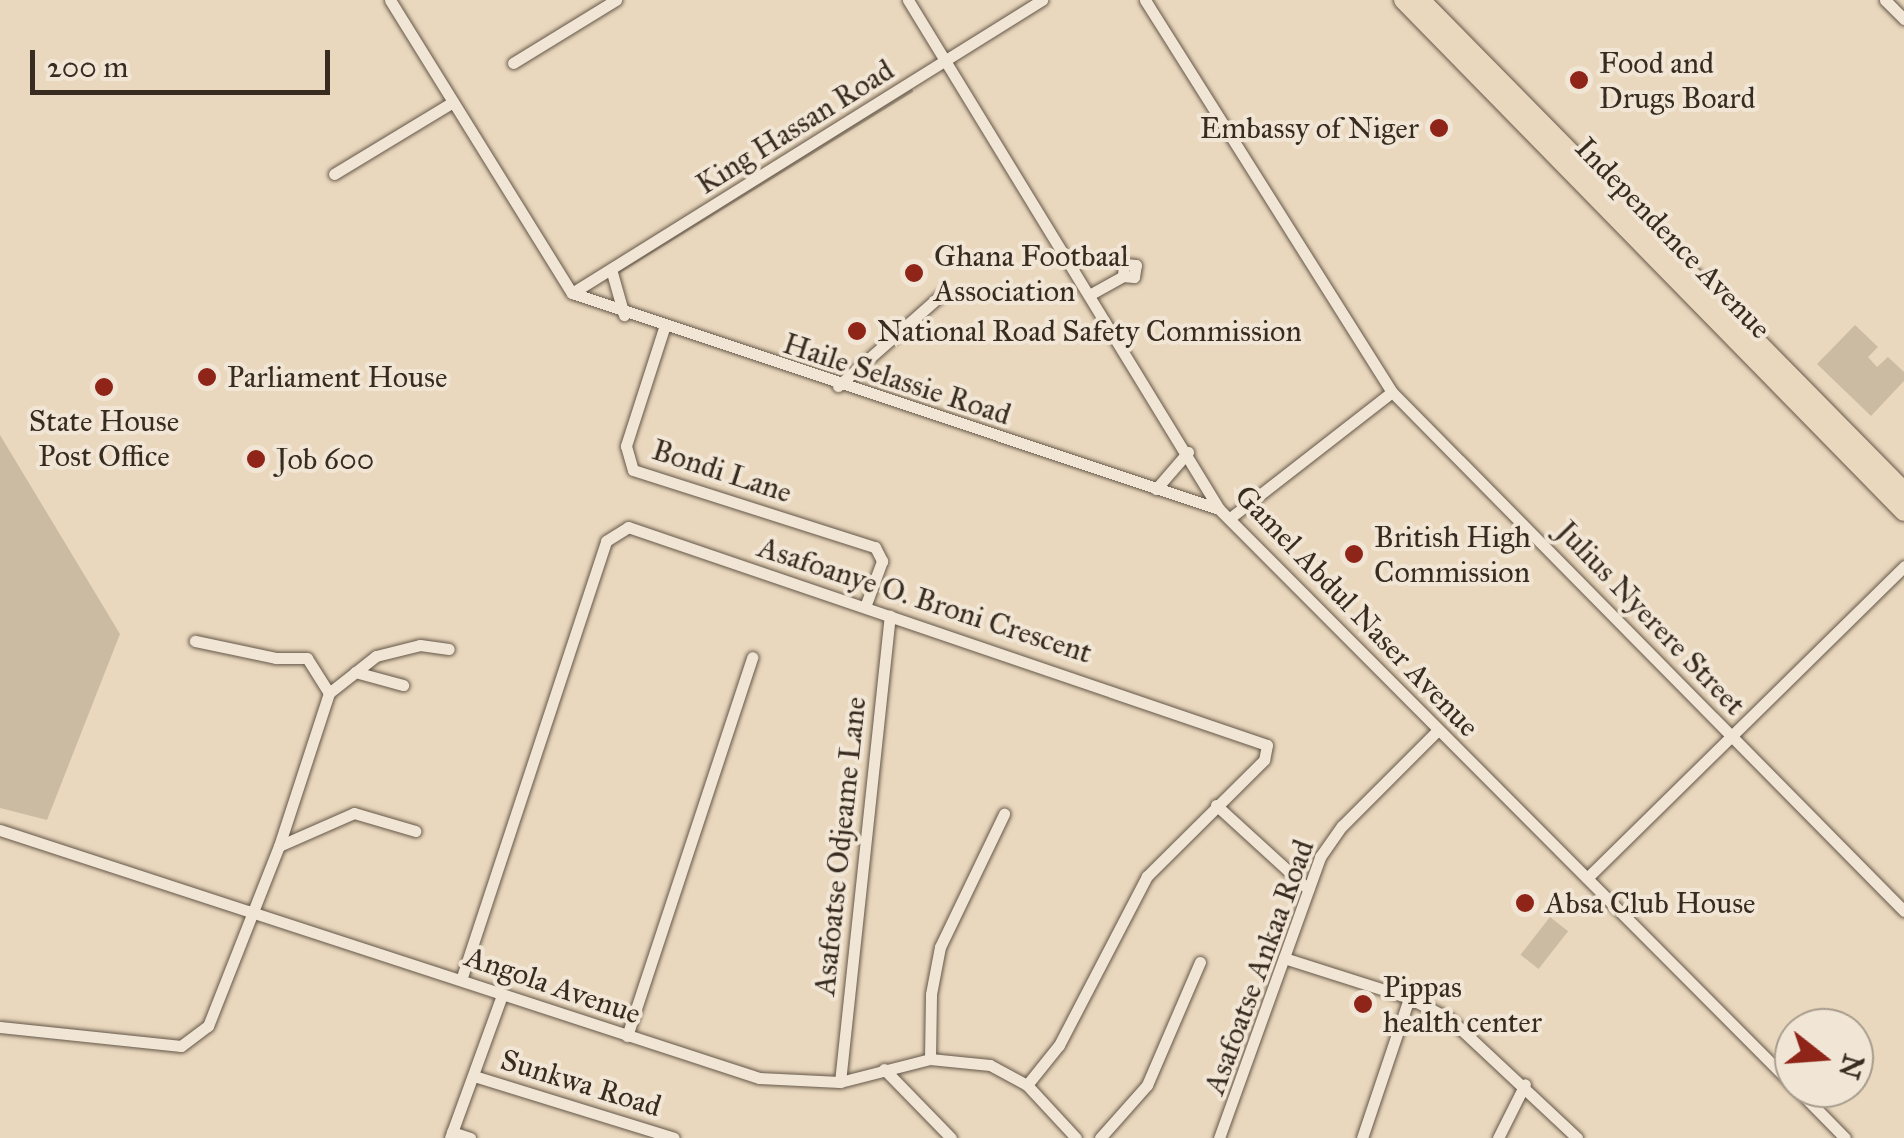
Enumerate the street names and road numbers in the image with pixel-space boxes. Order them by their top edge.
street label: King Hassan Road [690,52,900,202]
street label: Independence Avenue [1568,130,1778,346]
street label: Haile Selassie Road [779,325,1015,433]
street label: Bondi Lane [648,432,796,510]
street label: Gamel Abdul Naser Avenue [1227,478,1487,744]
street label: Julius Nyerere Street [1549,513,1753,723]
street label: Asafoanye O. Broni Crescent [753,529,1097,671]
street label: Asafoatse Odjeame Lane [806,695,874,997]
street label: Asafoatse Ankaa Road [1196,835,1322,1099]
street label: Angola Avenue [461,938,645,1032]
street label: Sunkwa Road [496,1042,666,1124]

